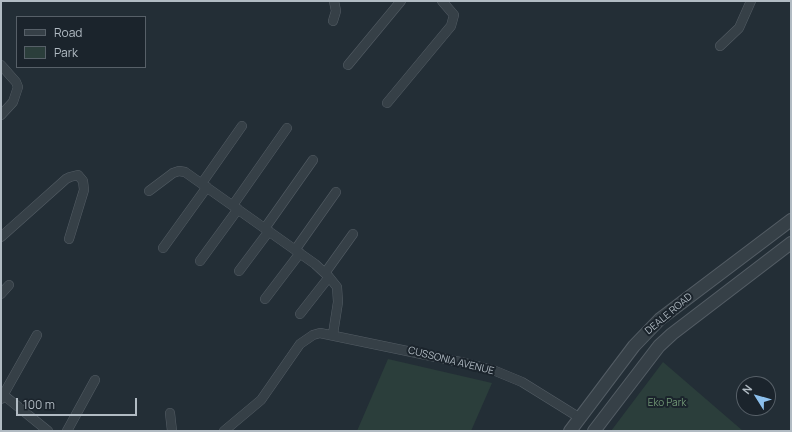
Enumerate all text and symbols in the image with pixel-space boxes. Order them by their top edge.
legend [16,16,146,68]
text: Road [54,24,82,41]
text: Park [54,44,78,61]
street label: DEALE ROAD [643,291,695,337]
street label: CUSSONIA AVENUE [407,345,495,377]
north arrow [736,376,776,416]
text: N [738,381,755,397]
scale bar [18,390,139,416]
text: 100 m [23,396,55,413]
park label: Eko Park [648,397,686,409]

